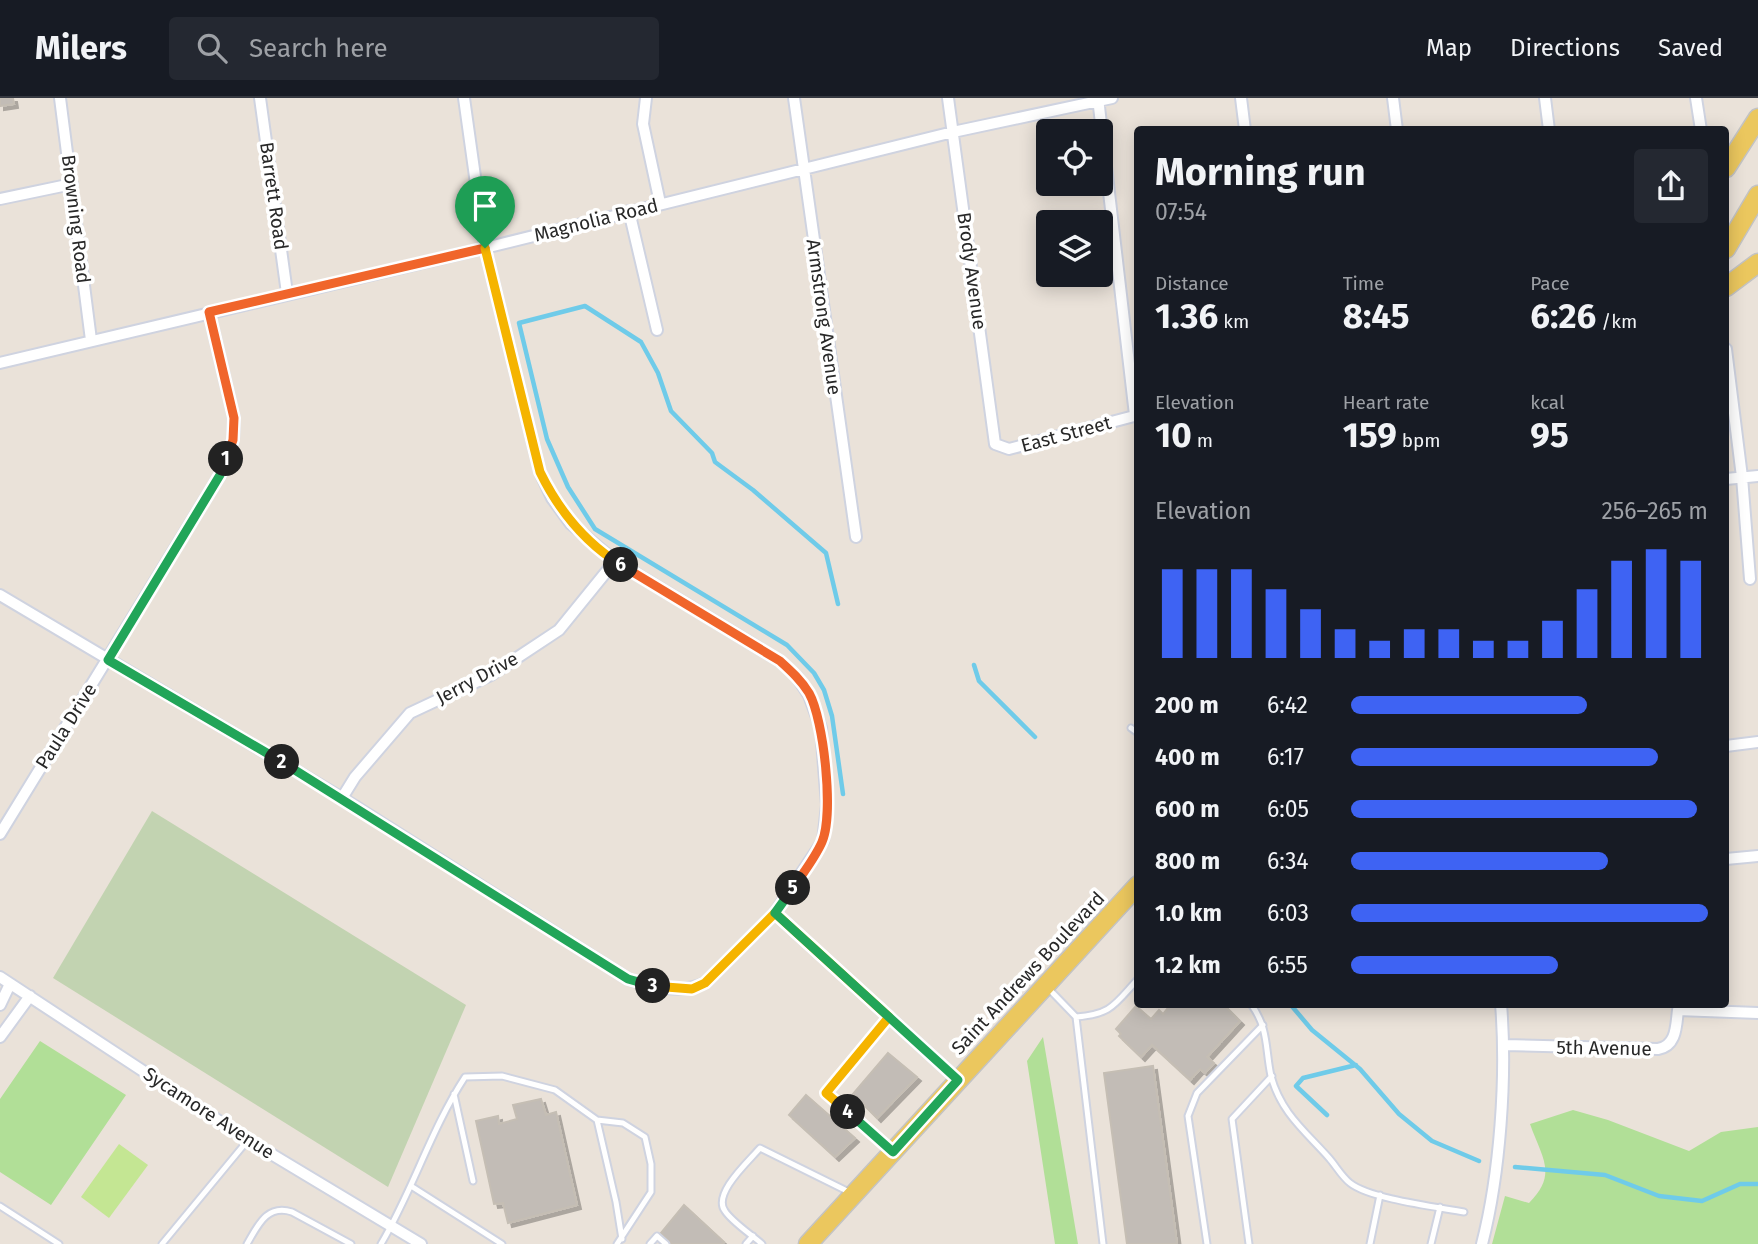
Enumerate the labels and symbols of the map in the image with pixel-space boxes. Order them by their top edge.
street label: Barrett Road [255,140,293,252]
street label: Browning Road [57,153,95,285]
pin [455,176,515,248]
street label: Magnolia Road [532,193,660,247]
street label: Brody Avenue [952,211,992,331]
street label: Armstrong Avenue [802,238,846,396]
street label: East Street [1018,411,1114,457]
pin: 1 [208,442,244,476]
pin: 6 [604,547,638,582]
street label: Jerry Drive [432,647,522,709]
street label: Paula Drive [31,679,101,773]
pin: 2 [264,744,300,780]
pin: 5 [776,870,810,906]
street label: Saint Andrews Boulevard [947,887,1109,1059]
pin: 3 [636,968,670,1004]
street label: 5th Avenue [1556,1036,1652,1060]
street label: Sycamore Avenue [139,1062,279,1164]
pin: 4 [830,1094,866,1130]

